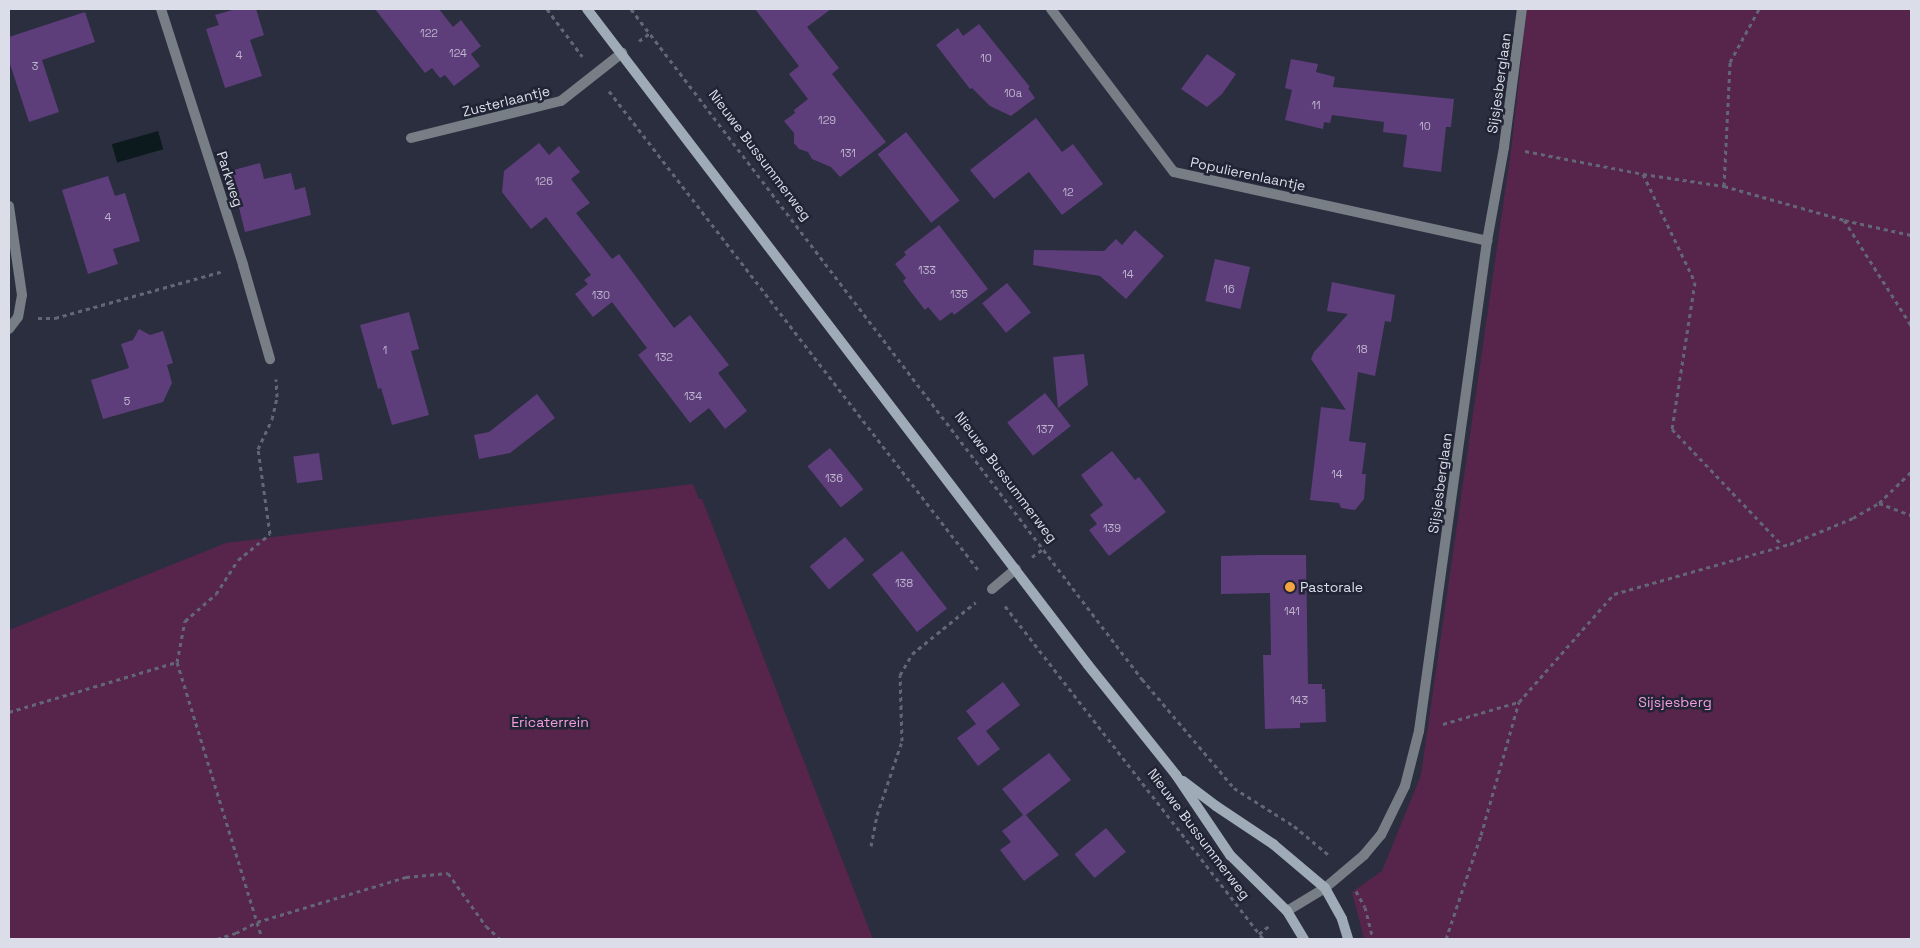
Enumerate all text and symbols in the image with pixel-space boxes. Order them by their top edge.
house number: 122 [420,26,438,40]
street label: Sijsjesberglaan [1484,32,1514,134]
house number: 124 [449,46,467,60]
house number: 4 [236,48,242,62]
house number: 10 [980,51,992,65]
house number: 3 [32,59,38,73]
street label: Zusterlaantje [460,82,552,120]
street label: Nieuwe Bussummerweg [705,86,815,224]
house number: 10a [1004,86,1022,100]
house number: 11 [1311,98,1321,112]
house number: 129 [818,113,836,127]
house number: 10 [1419,119,1431,133]
house number: 131 [840,146,856,160]
street label: Parkweg [213,149,247,209]
street label: Populierenlaantje [1189,154,1307,194]
house number: 126 [535,174,553,188]
house number: 12 [1062,185,1074,199]
house number: 4 [105,210,111,224]
house number: 133 [918,263,936,277]
house number: 14 [1122,267,1134,281]
house number: 16 [1223,282,1235,296]
house number: 135 [950,287,968,301]
house number: 130 [592,288,610,302]
house number: 18 [1356,342,1368,356]
house number: 1 [383,343,387,357]
house number: 132 [655,350,673,364]
house number: 134 [684,389,702,403]
house number: 5 [124,394,130,408]
street label: Nieuwe Bussummerweg [951,408,1061,546]
house number: 137 [1036,422,1054,436]
street label: Sijsjesberglaan [1425,432,1455,534]
house number: 14 [1331,467,1343,481]
house number: 136 [825,471,843,485]
house number: 139 [1103,521,1121,535]
house number: 138 [895,576,913,590]
place label: Pastorale [1300,579,1363,595]
marker: Pastorale [1284,581,1296,593]
house number: 141 [1284,604,1300,618]
house number: 143 [1290,693,1308,707]
park label: Sijsjesberg [1638,694,1712,710]
park label: Ericaterrein [511,714,589,730]
street label: Nieuwe Bussummerweg [1144,765,1254,903]

